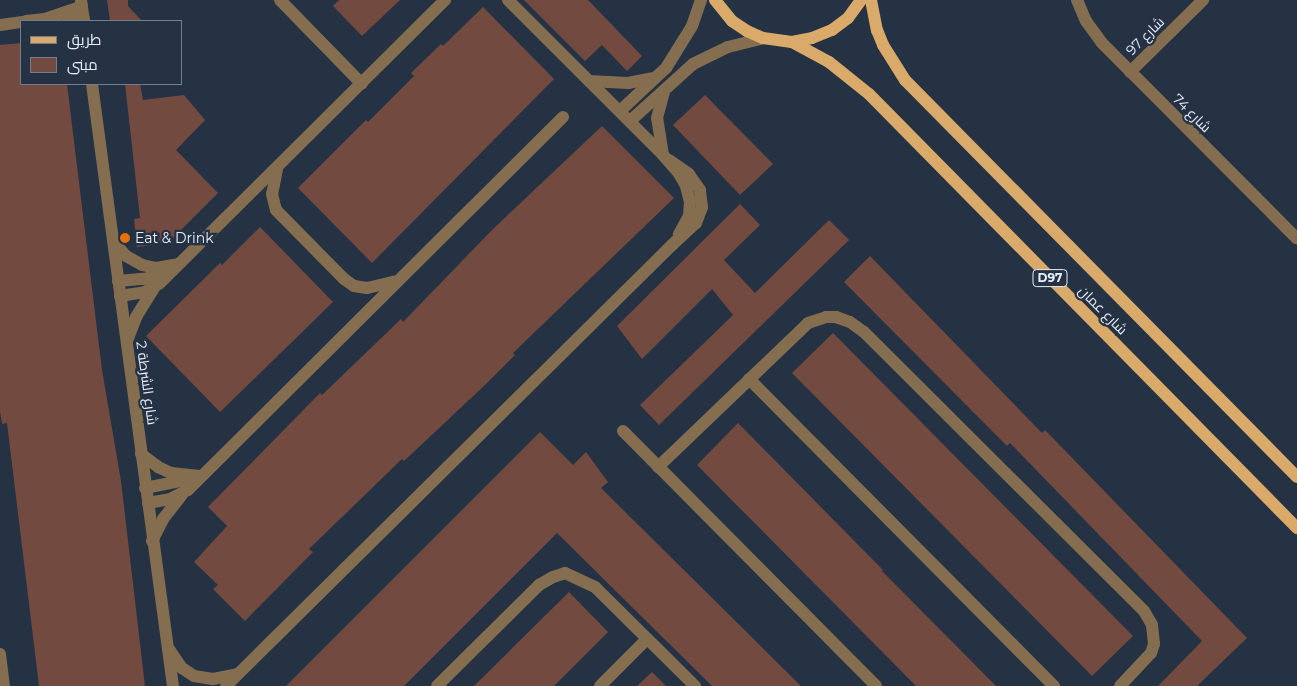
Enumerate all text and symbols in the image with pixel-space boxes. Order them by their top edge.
street label: شارع 97 [1122,13,1168,59]
legend [20,20,182,85]
text: طريق [67,30,101,49]
text: مبنى [67,55,98,74]
street label: شارع 74 [1169,90,1215,136]
place label: Eat & Drink [135,230,214,246]
marker: Eat & Drink [119,232,131,244]
road number: D97 [1032,268,1068,288]
street label: شارع عمان [1075,282,1131,338]
street label: شارع الشرطة 2 [133,340,161,426]

